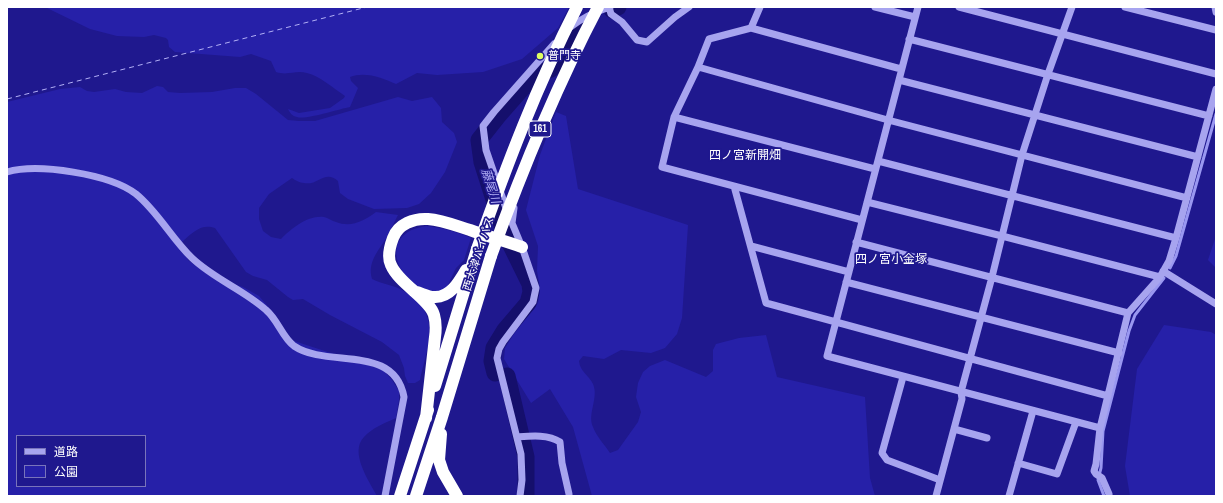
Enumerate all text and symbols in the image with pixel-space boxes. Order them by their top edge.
place label: 普門寺 [548,49,581,63]
marker: 普門寺 [535,51,545,61]
road number: 161 [529,121,551,137]
district label: 四ノ宮新開畑 [709,149,781,163]
water label: 藤尾川 [478,167,502,205]
street label: 西大津バイパス [461,215,497,293]
district label: 四ノ宮小金塚 [855,253,927,267]
legend [16,435,146,487]
text: 道路 [54,444,78,460]
text: 公園 [54,464,78,480]

